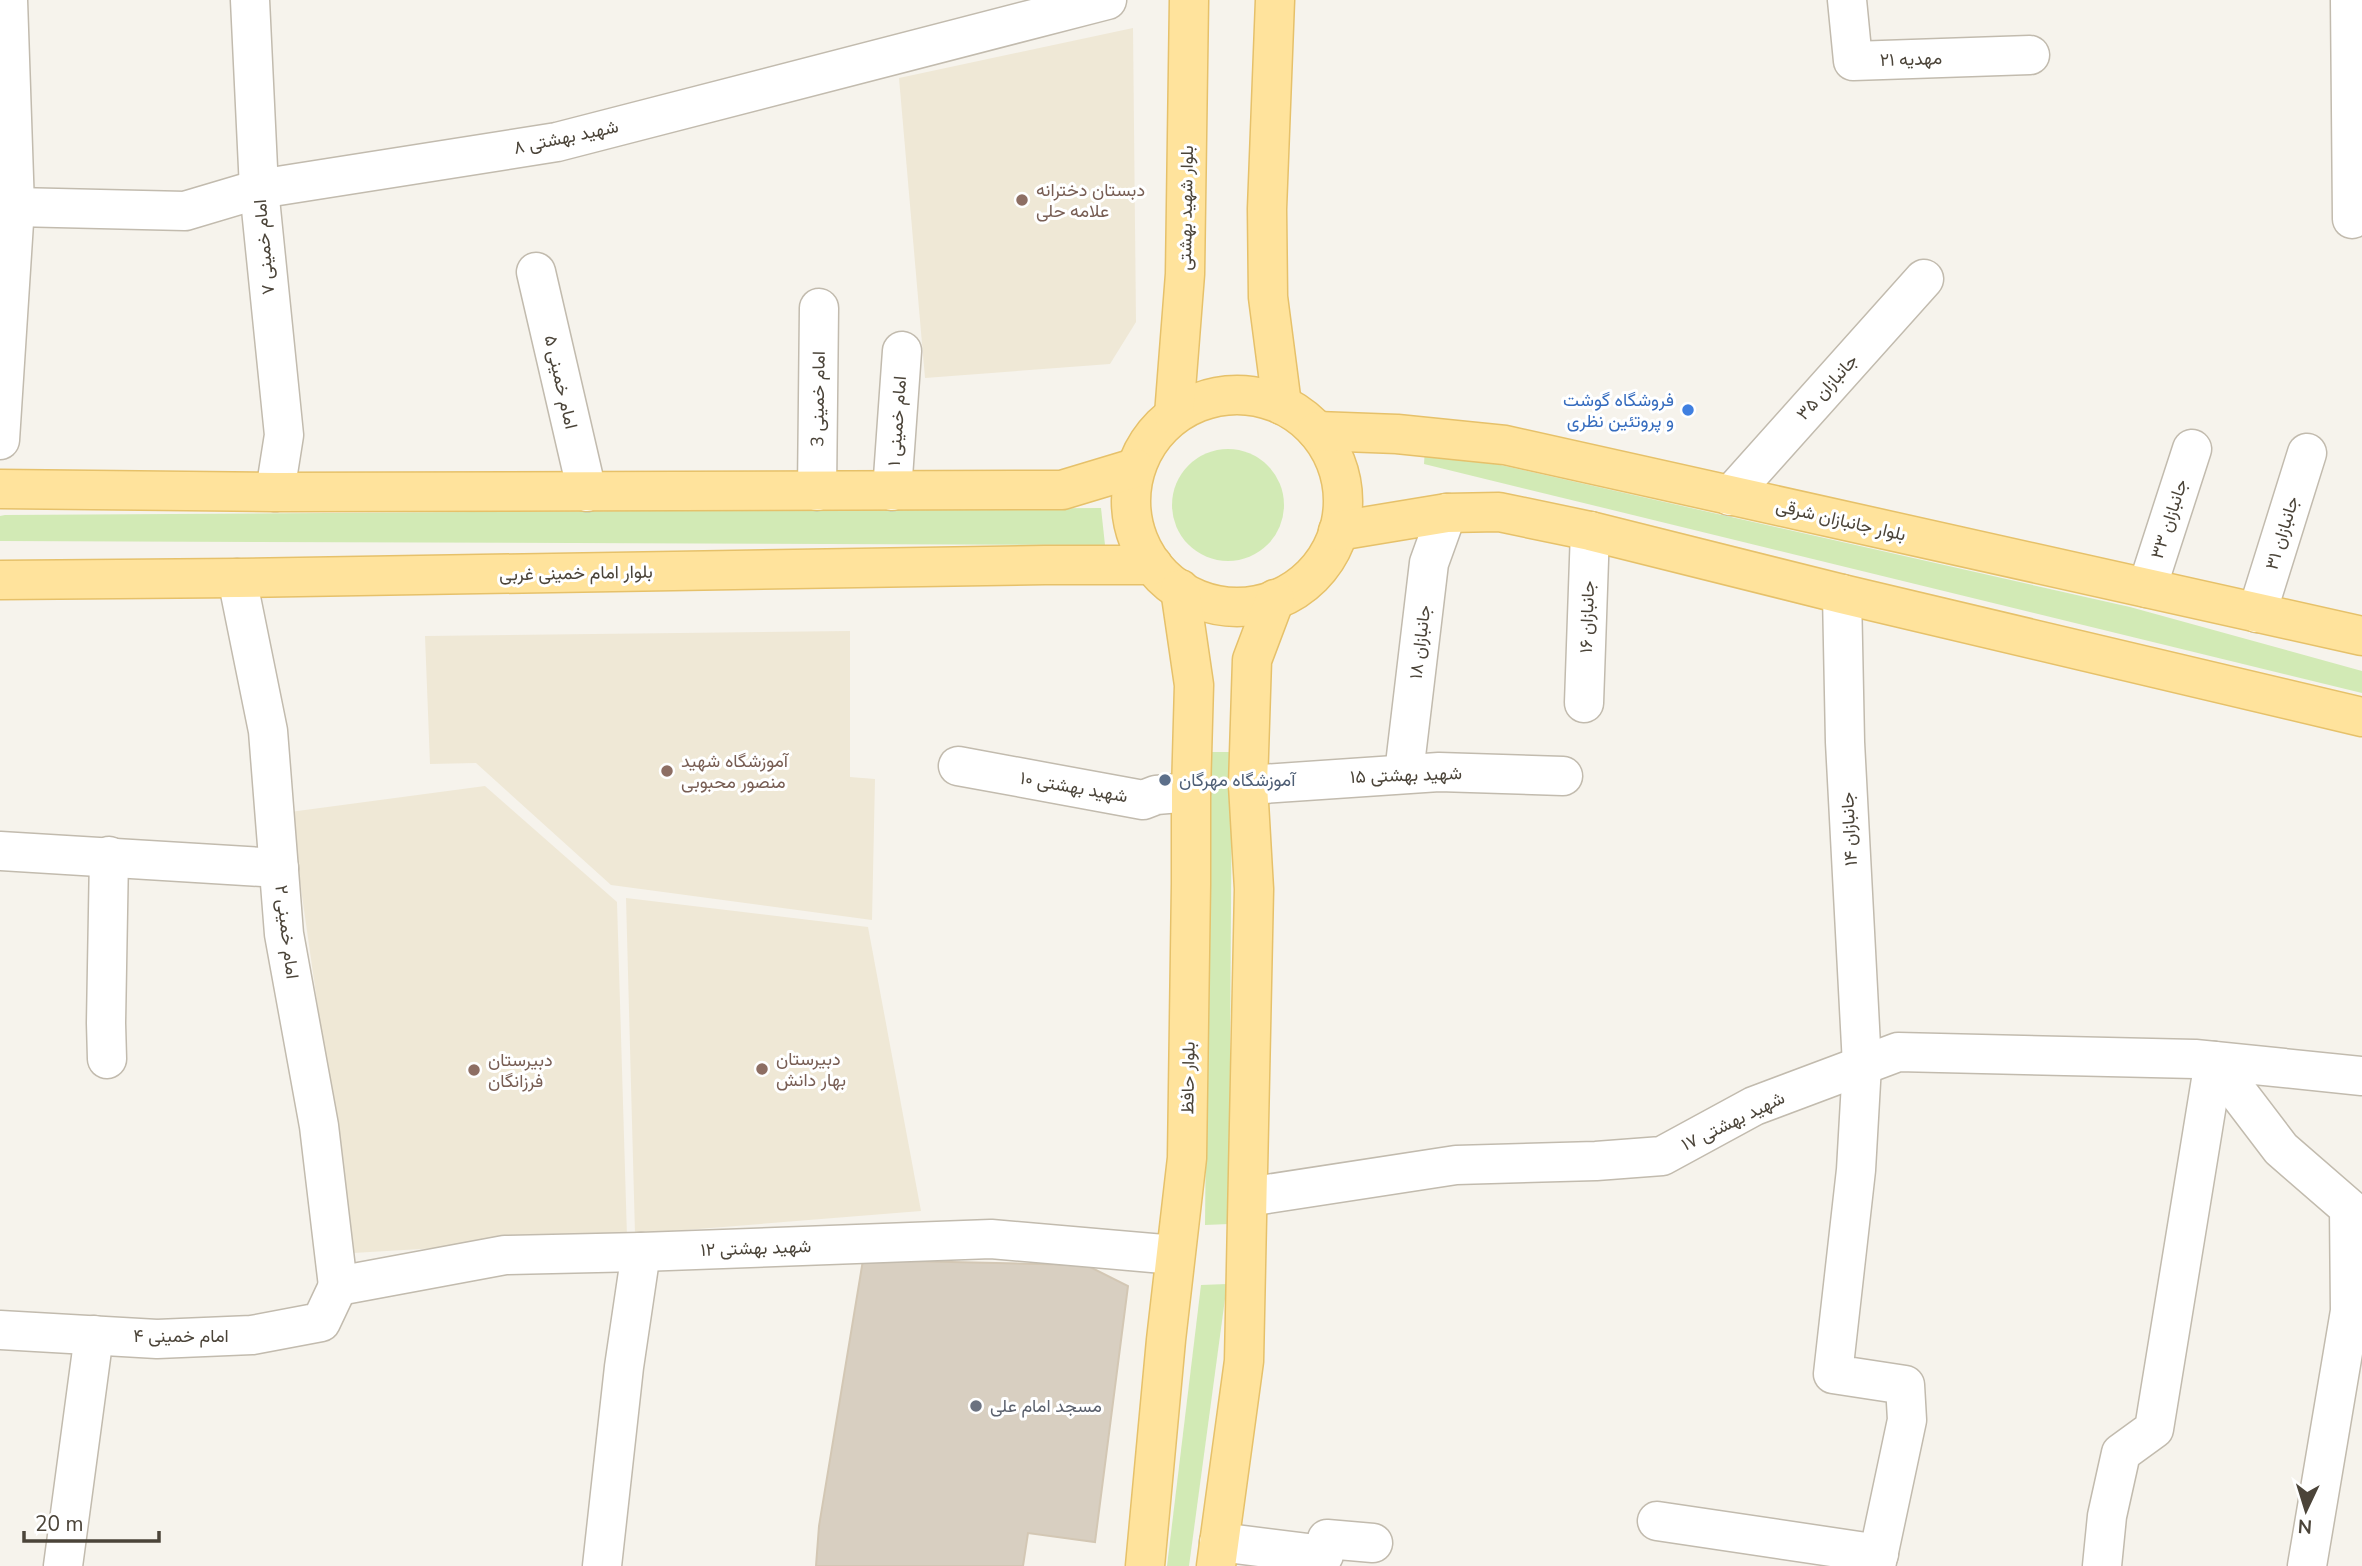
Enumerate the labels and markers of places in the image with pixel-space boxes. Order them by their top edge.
place label: دبستان دخترانه علامه حلی [1036,178,1145,223]
marker: دبستان دخترانه علامه حلی [1014,192,1030,208]
place label: فروشگاه گوشت و پروتئین نظری [1563,388,1674,433]
marker: فروشگاه گوشت و پروتئین نظری [1680,402,1696,418]
place label: آموزشگاه شهید منصور محبوبی [681,749,790,794]
marker: آموزشگاه شهید منصور محبوبی [659,763,675,779]
place label: آموزشگاه مهرگان [1179,768,1297,792]
marker: آموزشگاه مهرگان [1157,772,1173,788]
place label: دبیرستان بهار دانش [776,1047,846,1092]
place label: دبیرستان فرزانگان [488,1048,553,1093]
marker: دبیرستان بهار دانش [754,1061,770,1077]
marker: دبیرستان فرزانگان [466,1062,482,1078]
place label: مسجد امام علی [990,1394,1102,1418]
marker: مسجد امام علی [968,1398,984,1414]

